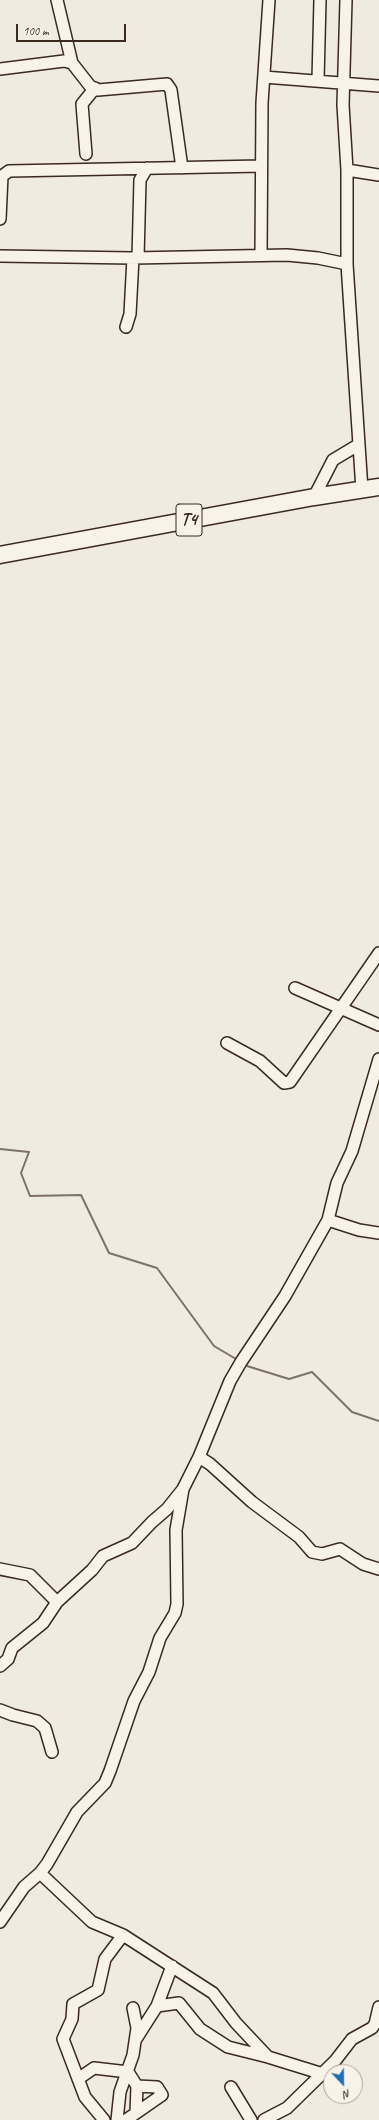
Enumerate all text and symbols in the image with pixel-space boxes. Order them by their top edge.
scale bar [18,16,128,42]
text: 100 m [23,23,49,39]
road number: T4 [176,504,202,536]
north arrow [323,2064,363,2104]
text: N [341,2086,353,2102]

